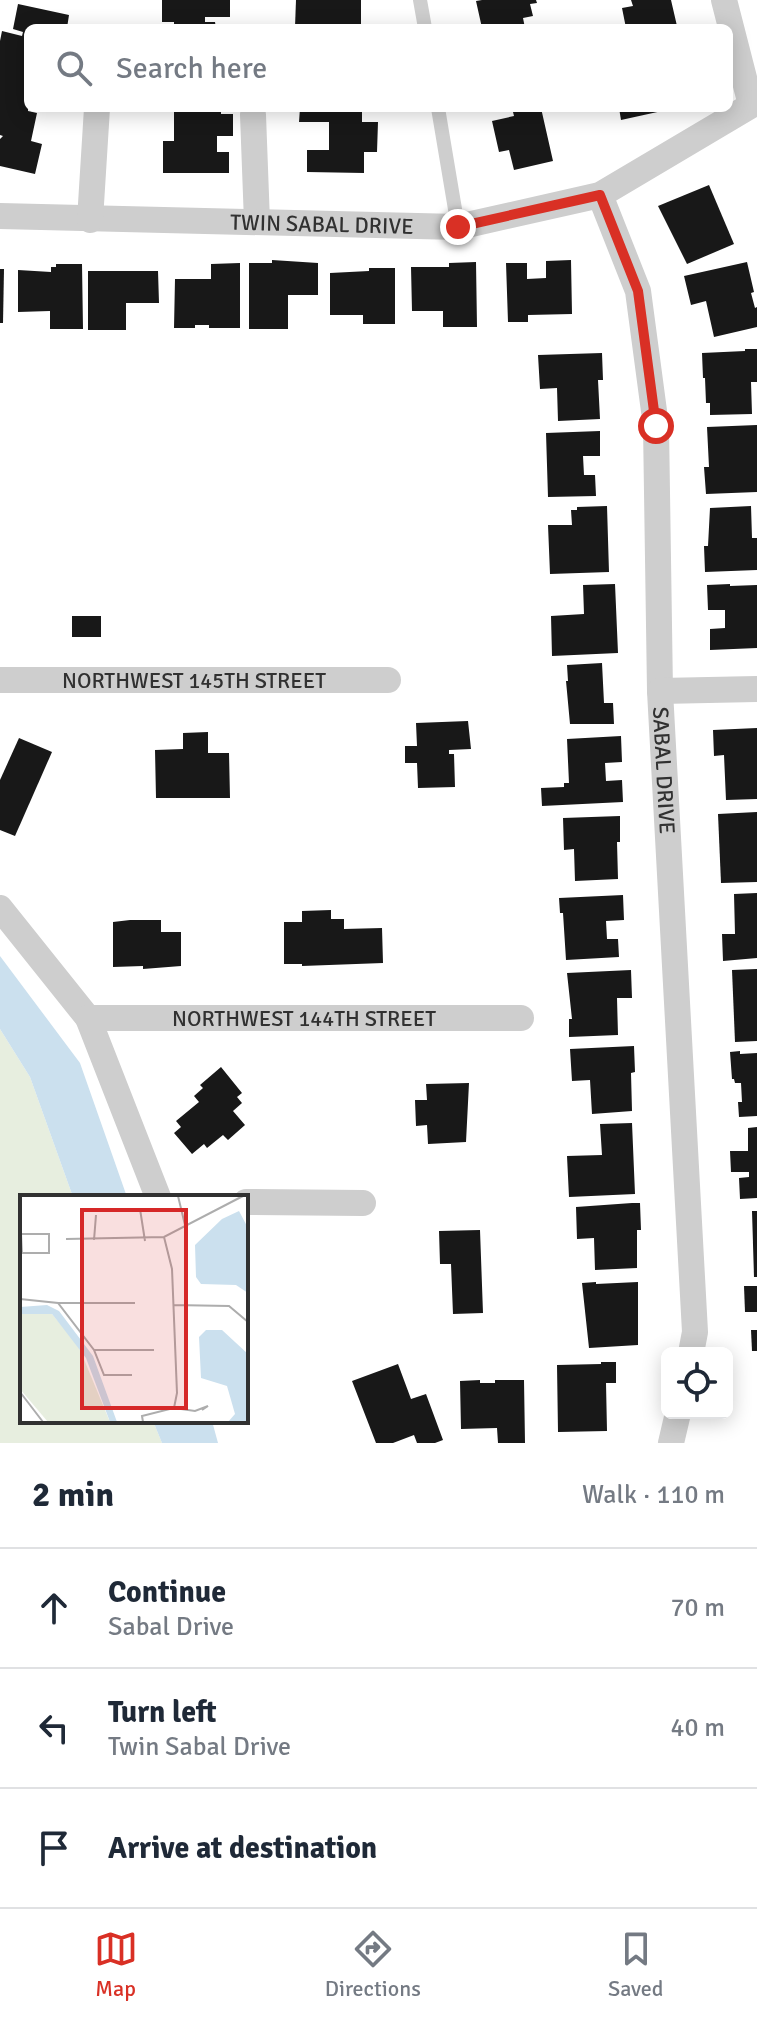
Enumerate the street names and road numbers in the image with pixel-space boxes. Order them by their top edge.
street label: TWIN SABAL DRIVE [230,208,414,239]
street label: NORTHWEST 145TH STREET [62,667,326,694]
street label: SABAL DRIVE [647,706,681,835]
street label: NORTHWEST 144TH STREET [172,1005,436,1032]

